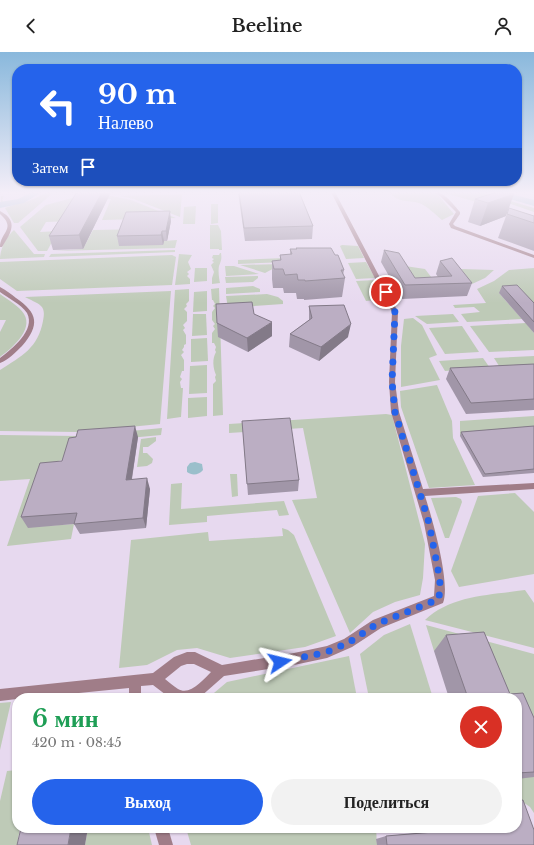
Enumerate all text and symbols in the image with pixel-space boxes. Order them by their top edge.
icon: back [20,15,42,37]
text: Beeline [231,15,303,37]
icon: person [492,15,514,37]
text: 90 m [98,77,176,112]
icon: left [32,80,84,132]
text: Налево [98,112,154,134]
icon: arrive [77,156,99,178]
text: Затем [32,158,69,177]
pin [369,275,403,309]
icon: arrive [375,281,397,303]
position arrow [259,641,301,683]
text: 6 мин [32,704,99,733]
button: close [460,706,502,748]
text: 420 m · 08:45 [32,734,122,751]
button: Выход [32,779,263,825]
button: Поделиться [271,779,502,825]

